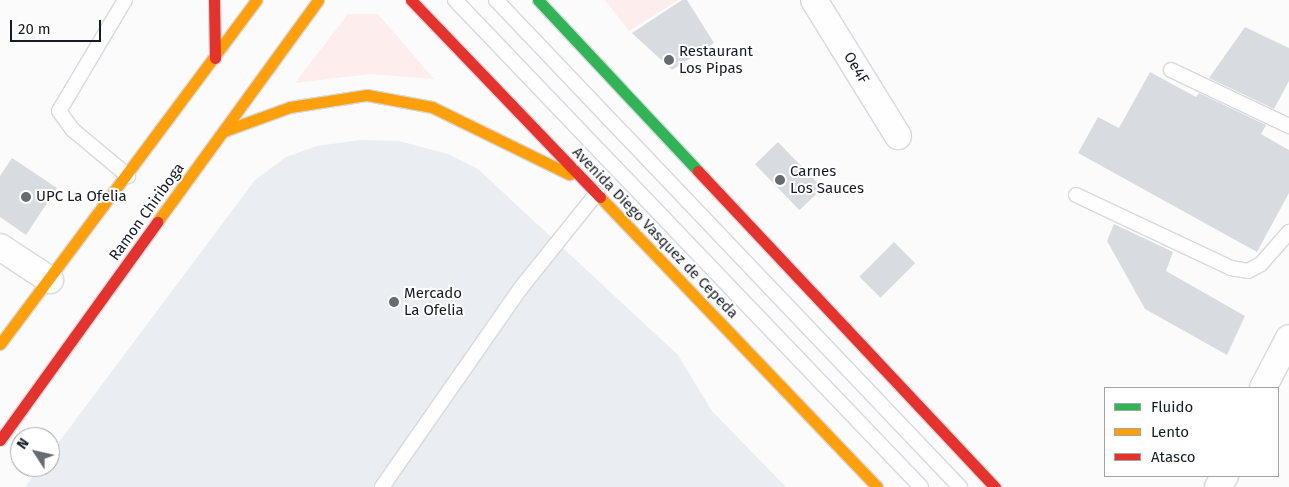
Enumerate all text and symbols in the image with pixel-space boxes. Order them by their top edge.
scale bar [12,10,104,42]
text: 20 m [18,20,51,38]
place label: Restaurant Los Pipas [679,42,753,77]
street label: Oe4F [840,49,872,87]
marker: Restaurant Los Pipas [663,54,675,66]
street label: Avenida Diego Vasquez de Cepeda [568,144,742,322]
street label: Ramon Chiriboga [106,160,188,264]
place label: Carnes Los Sauces [790,162,864,197]
marker: Carnes Los Sauces [774,174,786,186]
place label: UPC La Ofelia [36,188,127,206]
marker: UPC La Ofelia [20,191,32,203]
place label: Mercado La Ofelia [404,284,464,319]
marker: Mercado La Ofelia [388,296,400,308]
legend [1104,387,1279,477]
text: Fluido [1151,398,1193,416]
text: Lento [1151,423,1189,441]
north arrow [10,427,60,477]
text: N [13,435,33,452]
text: Atasco [1151,448,1196,466]

